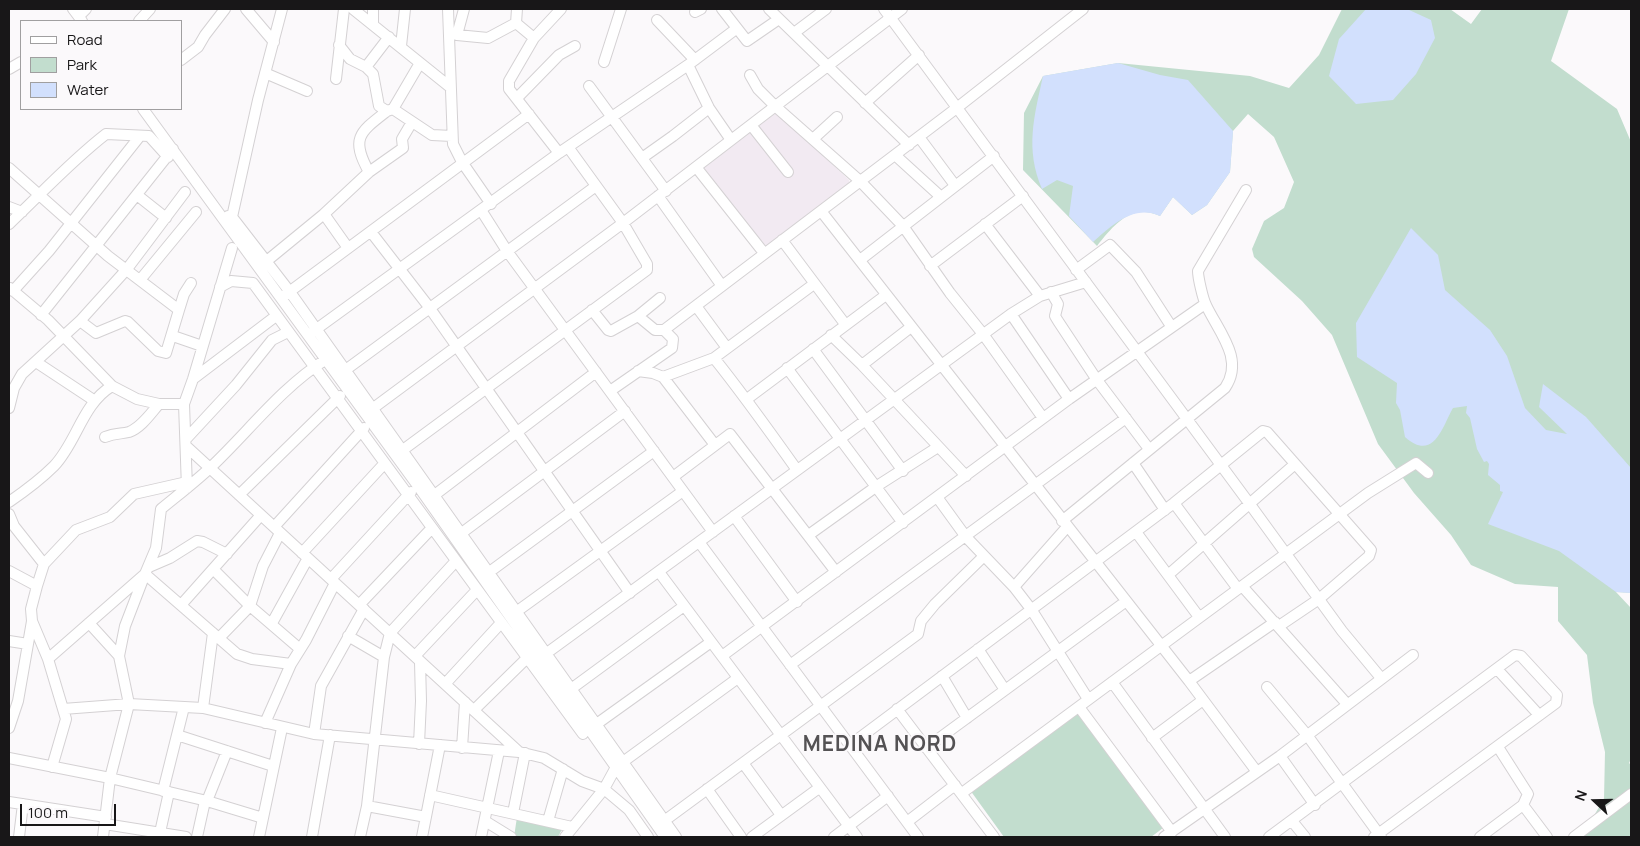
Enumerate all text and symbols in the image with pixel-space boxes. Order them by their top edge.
legend [20,20,182,110]
text: Road [67,29,103,50]
text: Park [67,54,97,75]
text: Water [67,79,109,100]
district label: MEDINA NORD [801,732,959,758]
north arrow [1570,776,1620,826]
text: N [1570,787,1591,804]
scale bar [22,794,119,826]
text: 100 m [28,802,68,823]

